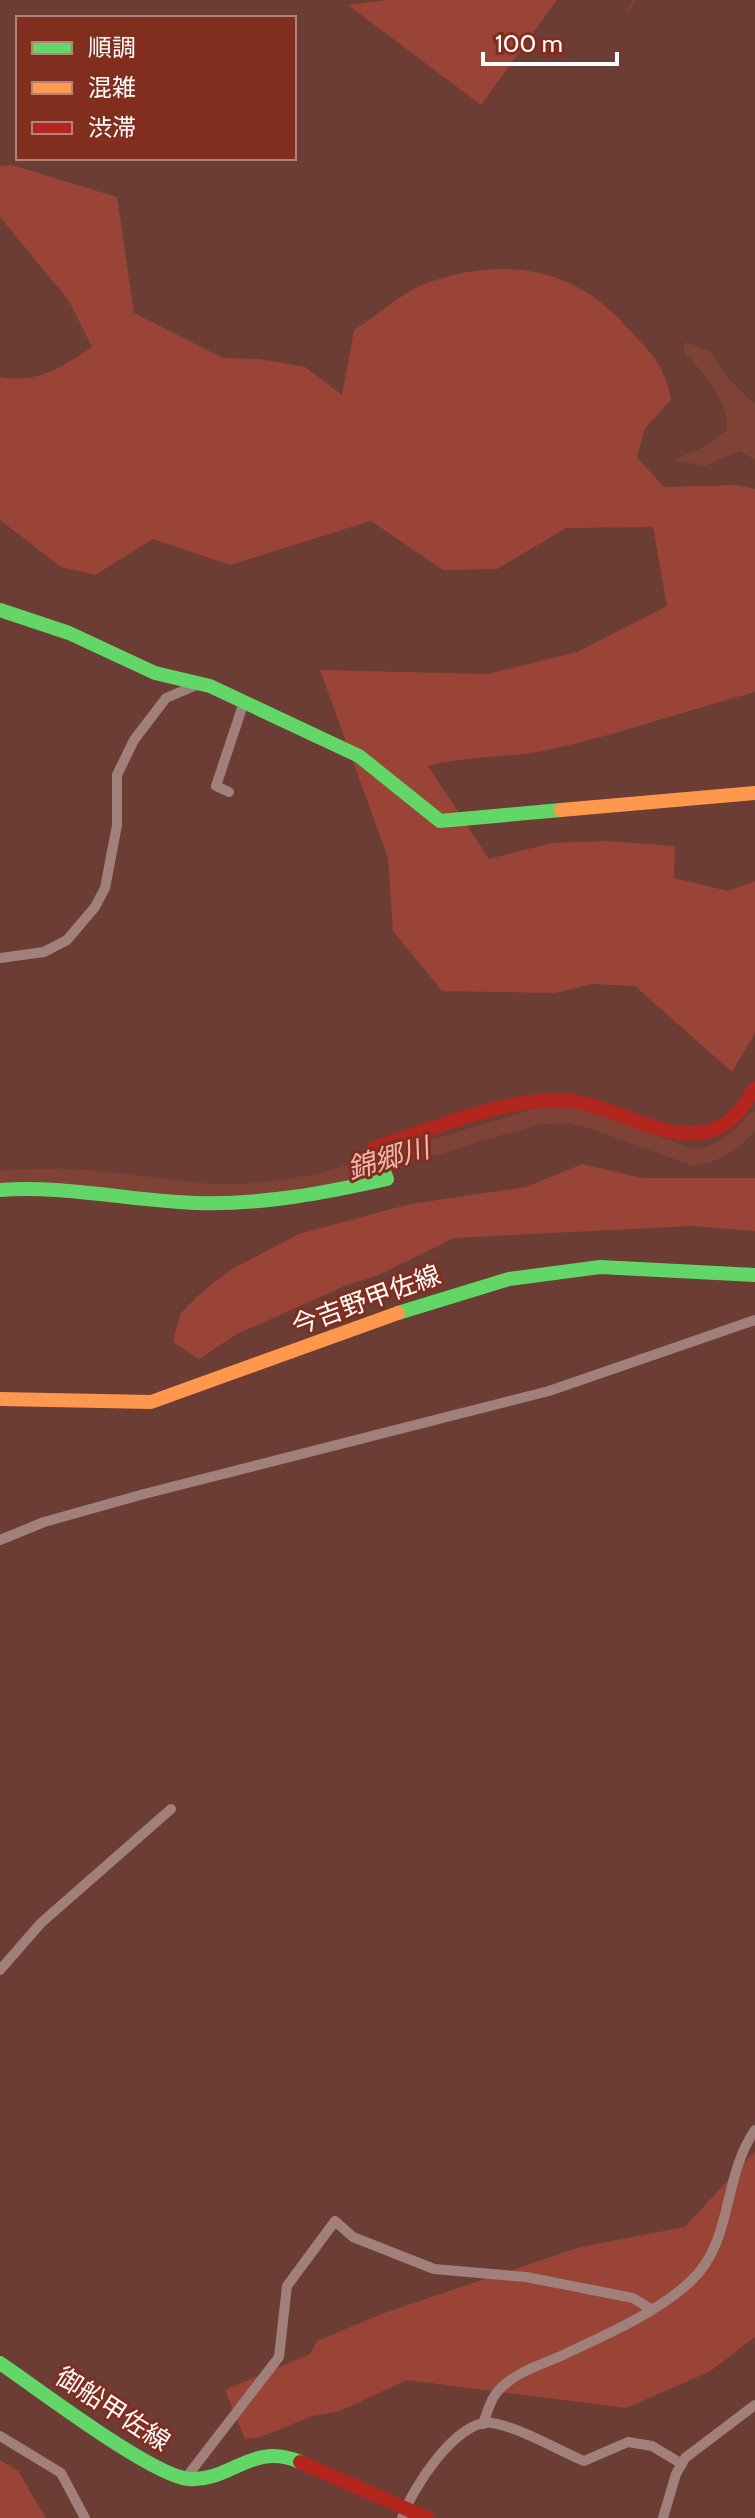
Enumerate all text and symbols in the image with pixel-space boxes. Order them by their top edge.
legend [16,16,296,160]
scale bar [483,16,617,66]
text: 100 m [495,29,563,58]
text: 順調 [88,33,136,62]
text: 混雑 [88,73,136,102]
text: 渋滞 [88,113,136,142]
water label: 錦郷川 [343,1129,436,1186]
street label: 今吉野甲佐線 [287,1258,445,1342]
street label: 御船甲佐線 [50,2360,176,2458]

